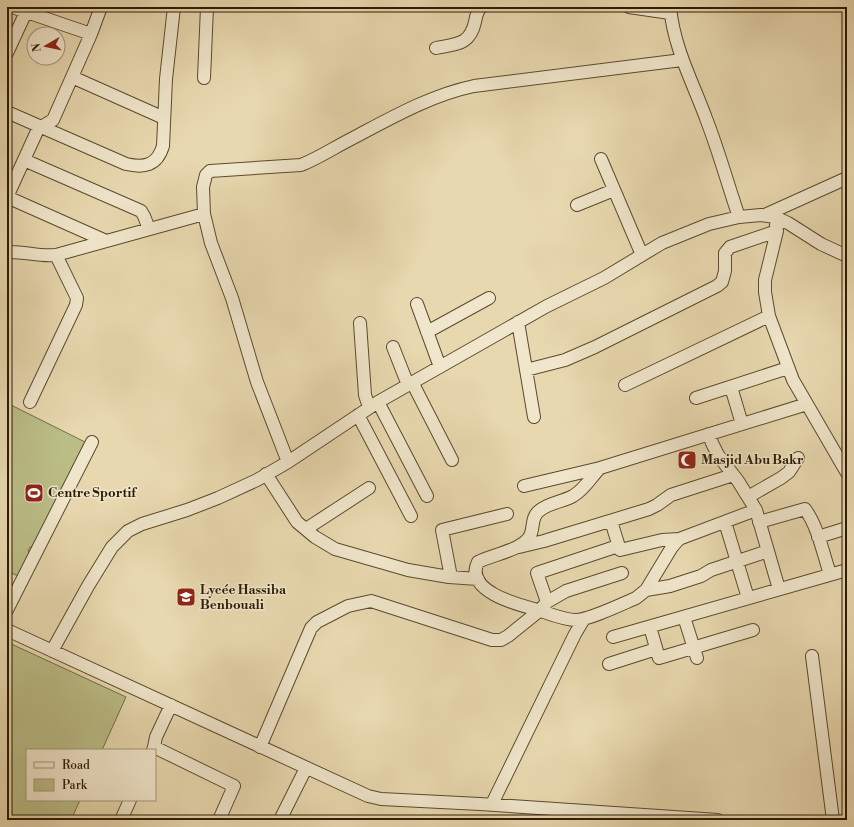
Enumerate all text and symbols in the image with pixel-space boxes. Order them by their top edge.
north arrow [26,26,66,66]
text: N [29,42,45,53]
mosque icon: Masjid Abu Bakr [676,449,698,471]
place label: Masjid Abu Bakr [701,452,804,468]
sports icon: Centre Sportif [23,482,45,504]
place label: Centre Sportif [48,485,137,501]
place label: Lycée Hassiba Benbouali [200,582,287,613]
school or university icon: Lycée Hassiba Benbouali [175,586,197,608]
legend [26,749,156,801]
text: Road [62,758,90,773]
text: Park [62,778,88,793]

